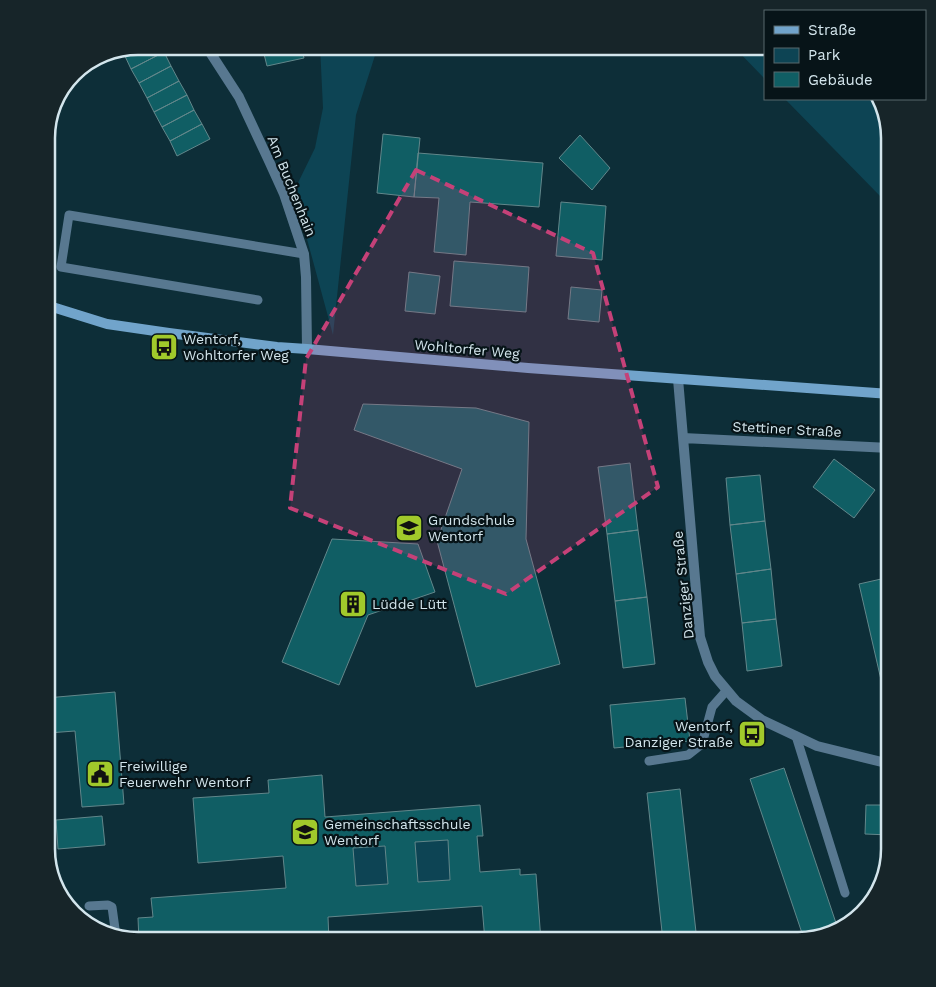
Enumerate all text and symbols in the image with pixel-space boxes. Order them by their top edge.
legend [764,10,926,100]
text: Straße [808,21,856,39]
text: Park [808,46,841,64]
text: Gebäude [808,71,873,89]
street label: Am Buchenhain [264,133,320,239]
place label: Wentorf, Wohltorfer Weg [183,331,289,363]
bus stop icon: Wentorf, Wohltorfer Weg [149,332,179,362]
street label: Wohltorfer Weg [414,336,521,362]
street label: Stettiner Straße [732,418,842,440]
place label: Grundschule Wentorf [428,512,515,544]
school or university icon: Grundschule Wentorf [394,513,424,543]
street label: Danziger Straße [669,530,697,640]
building icon: Lüdde Lütt [338,589,368,619]
place label: Lüdde Lütt [372,596,447,612]
place label: Wentorf, Danziger Straße [624,718,733,750]
bus stop icon: Wentorf, Danziger Straße [737,719,767,749]
place label: Freiwillige Feuerwehr Wentorf [119,758,251,790]
public building icon: Freiwillige Feuerwehr Wentorf [85,759,115,789]
place label: Gemeinschaftsschule Wentorf [324,816,471,848]
school or university icon: Gemeinschaftsschule Wentorf [290,817,320,847]

